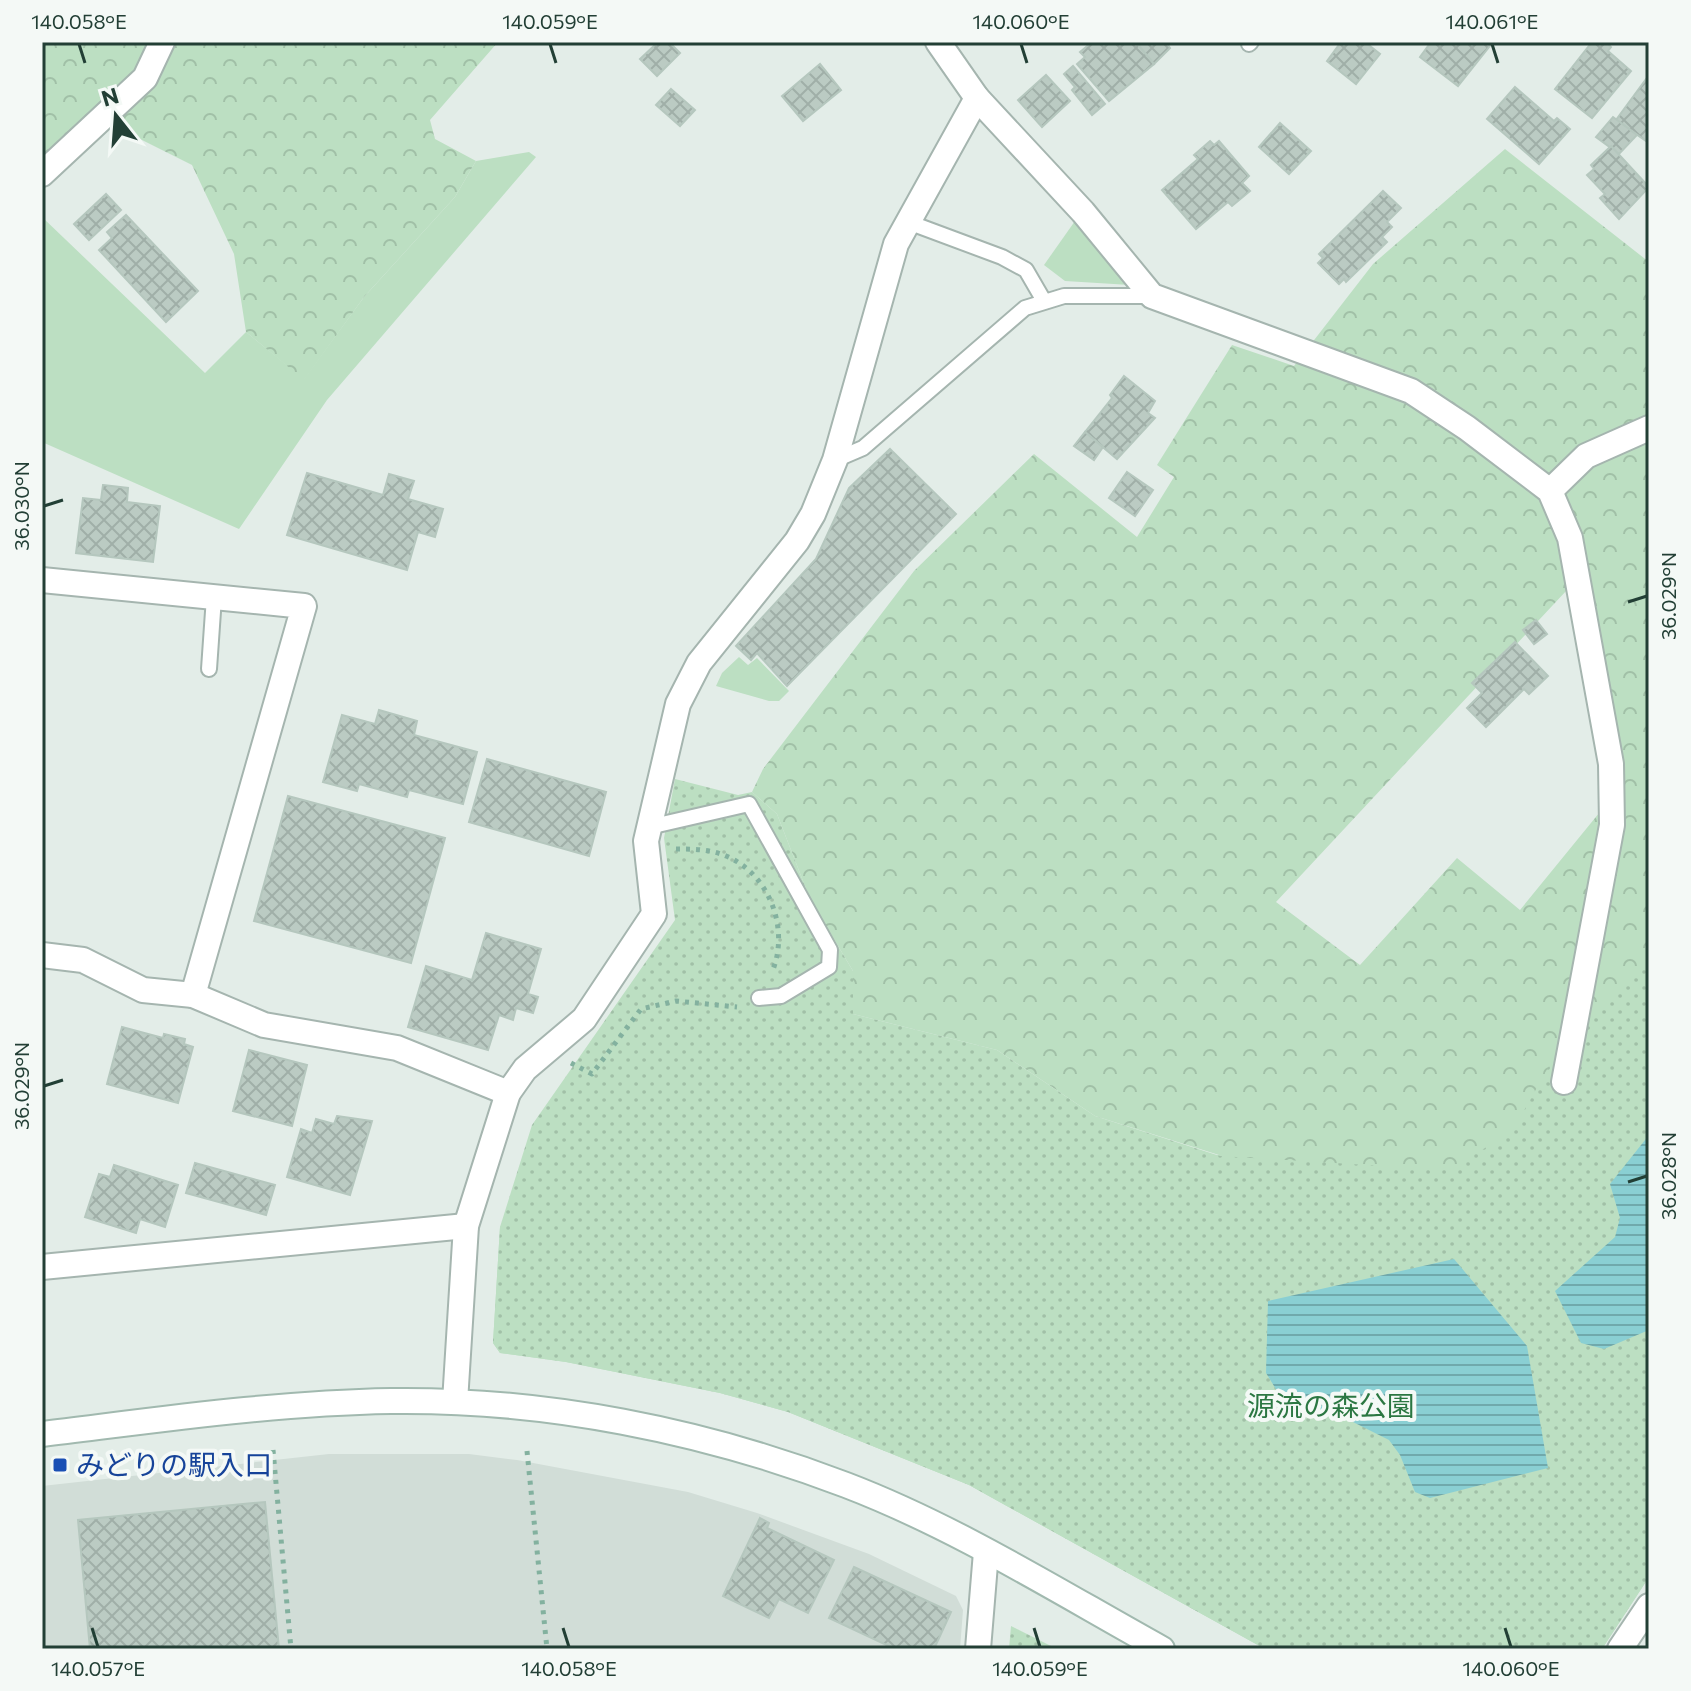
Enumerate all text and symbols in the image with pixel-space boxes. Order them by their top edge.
text: 140.058°E [31,9,127,33]
text: 140.059°E [502,9,598,33]
text: 140.060°E [972,9,1070,33]
text: 140.061°E [1446,9,1538,33]
north arrow [76,76,156,156]
text: N [98,81,122,112]
text: 36.030°N [9,461,33,551]
text: 36.029°N [1656,552,1680,640]
text: 36.029°N [9,1042,33,1130]
text: 36.028°N [1656,1132,1680,1220]
park label: 源流の森公園 [1247,1388,1415,1422]
place label: みどりの駅入口 [76,1447,272,1481]
marker: みどりの駅入口 [51,1456,69,1474]
text: 140.057°E [51,1656,145,1680]
text: 140.058°E [521,1656,617,1680]
text: 140.059°E [992,1656,1088,1680]
text: 140.060°E [1462,1656,1560,1680]

